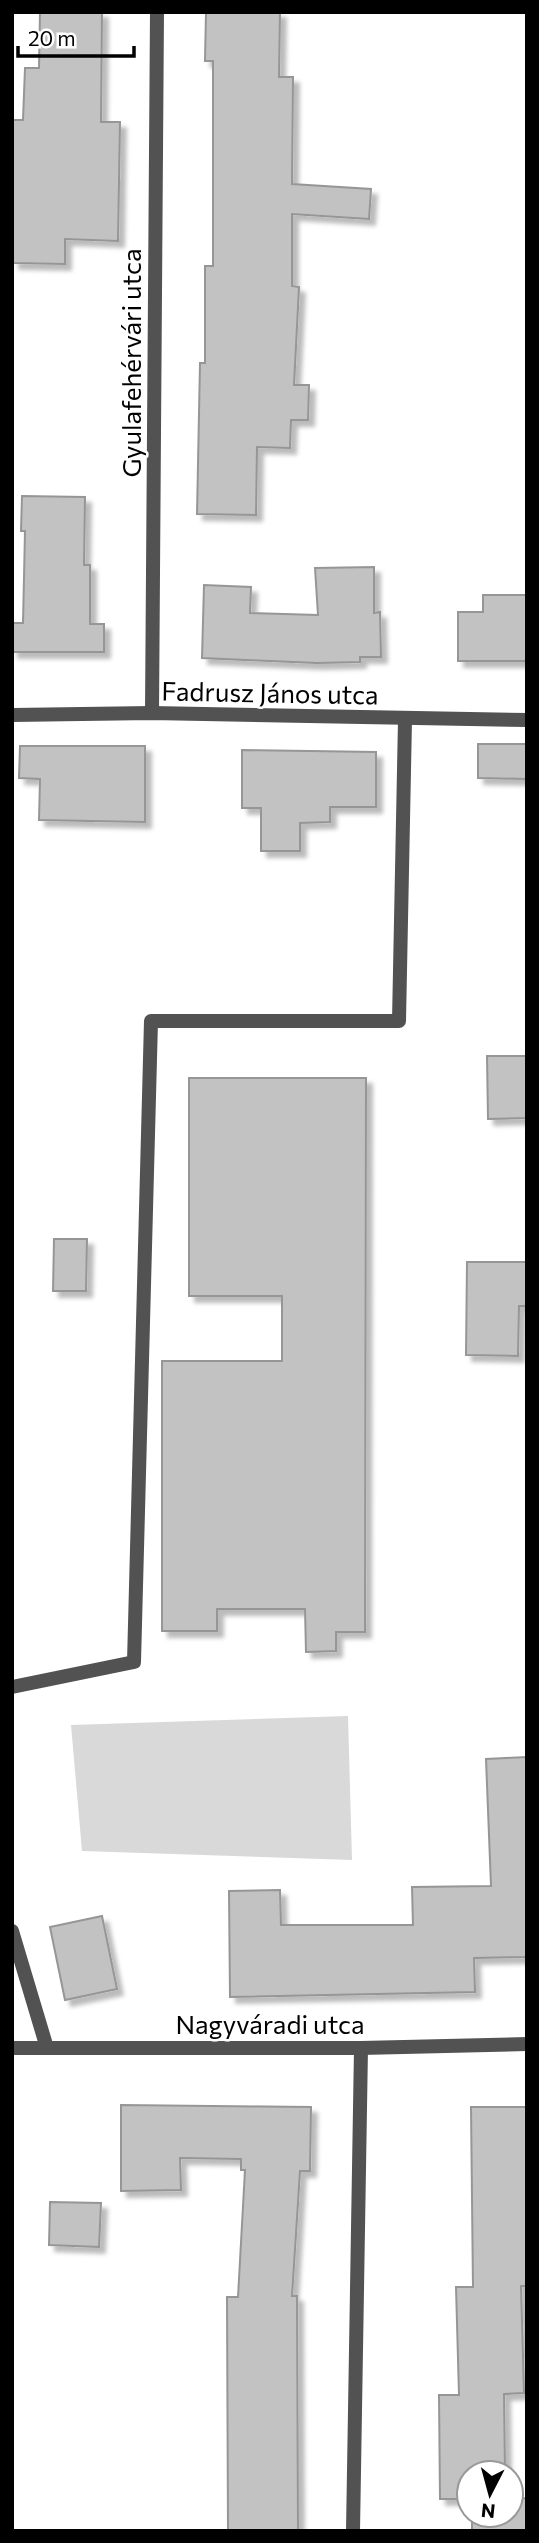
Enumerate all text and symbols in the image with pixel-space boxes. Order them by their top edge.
scale bar [18,14,133,58]
text: 20 m [28,25,76,50]
street label: Gyulafehérvári utca [115,248,146,478]
street label: Fadrusz János utca [161,675,379,709]
street label: Nagyváradi utca [175,2008,365,2039]
north arrow [455,2459,525,2529]
text: N [480,2499,496,2524]

